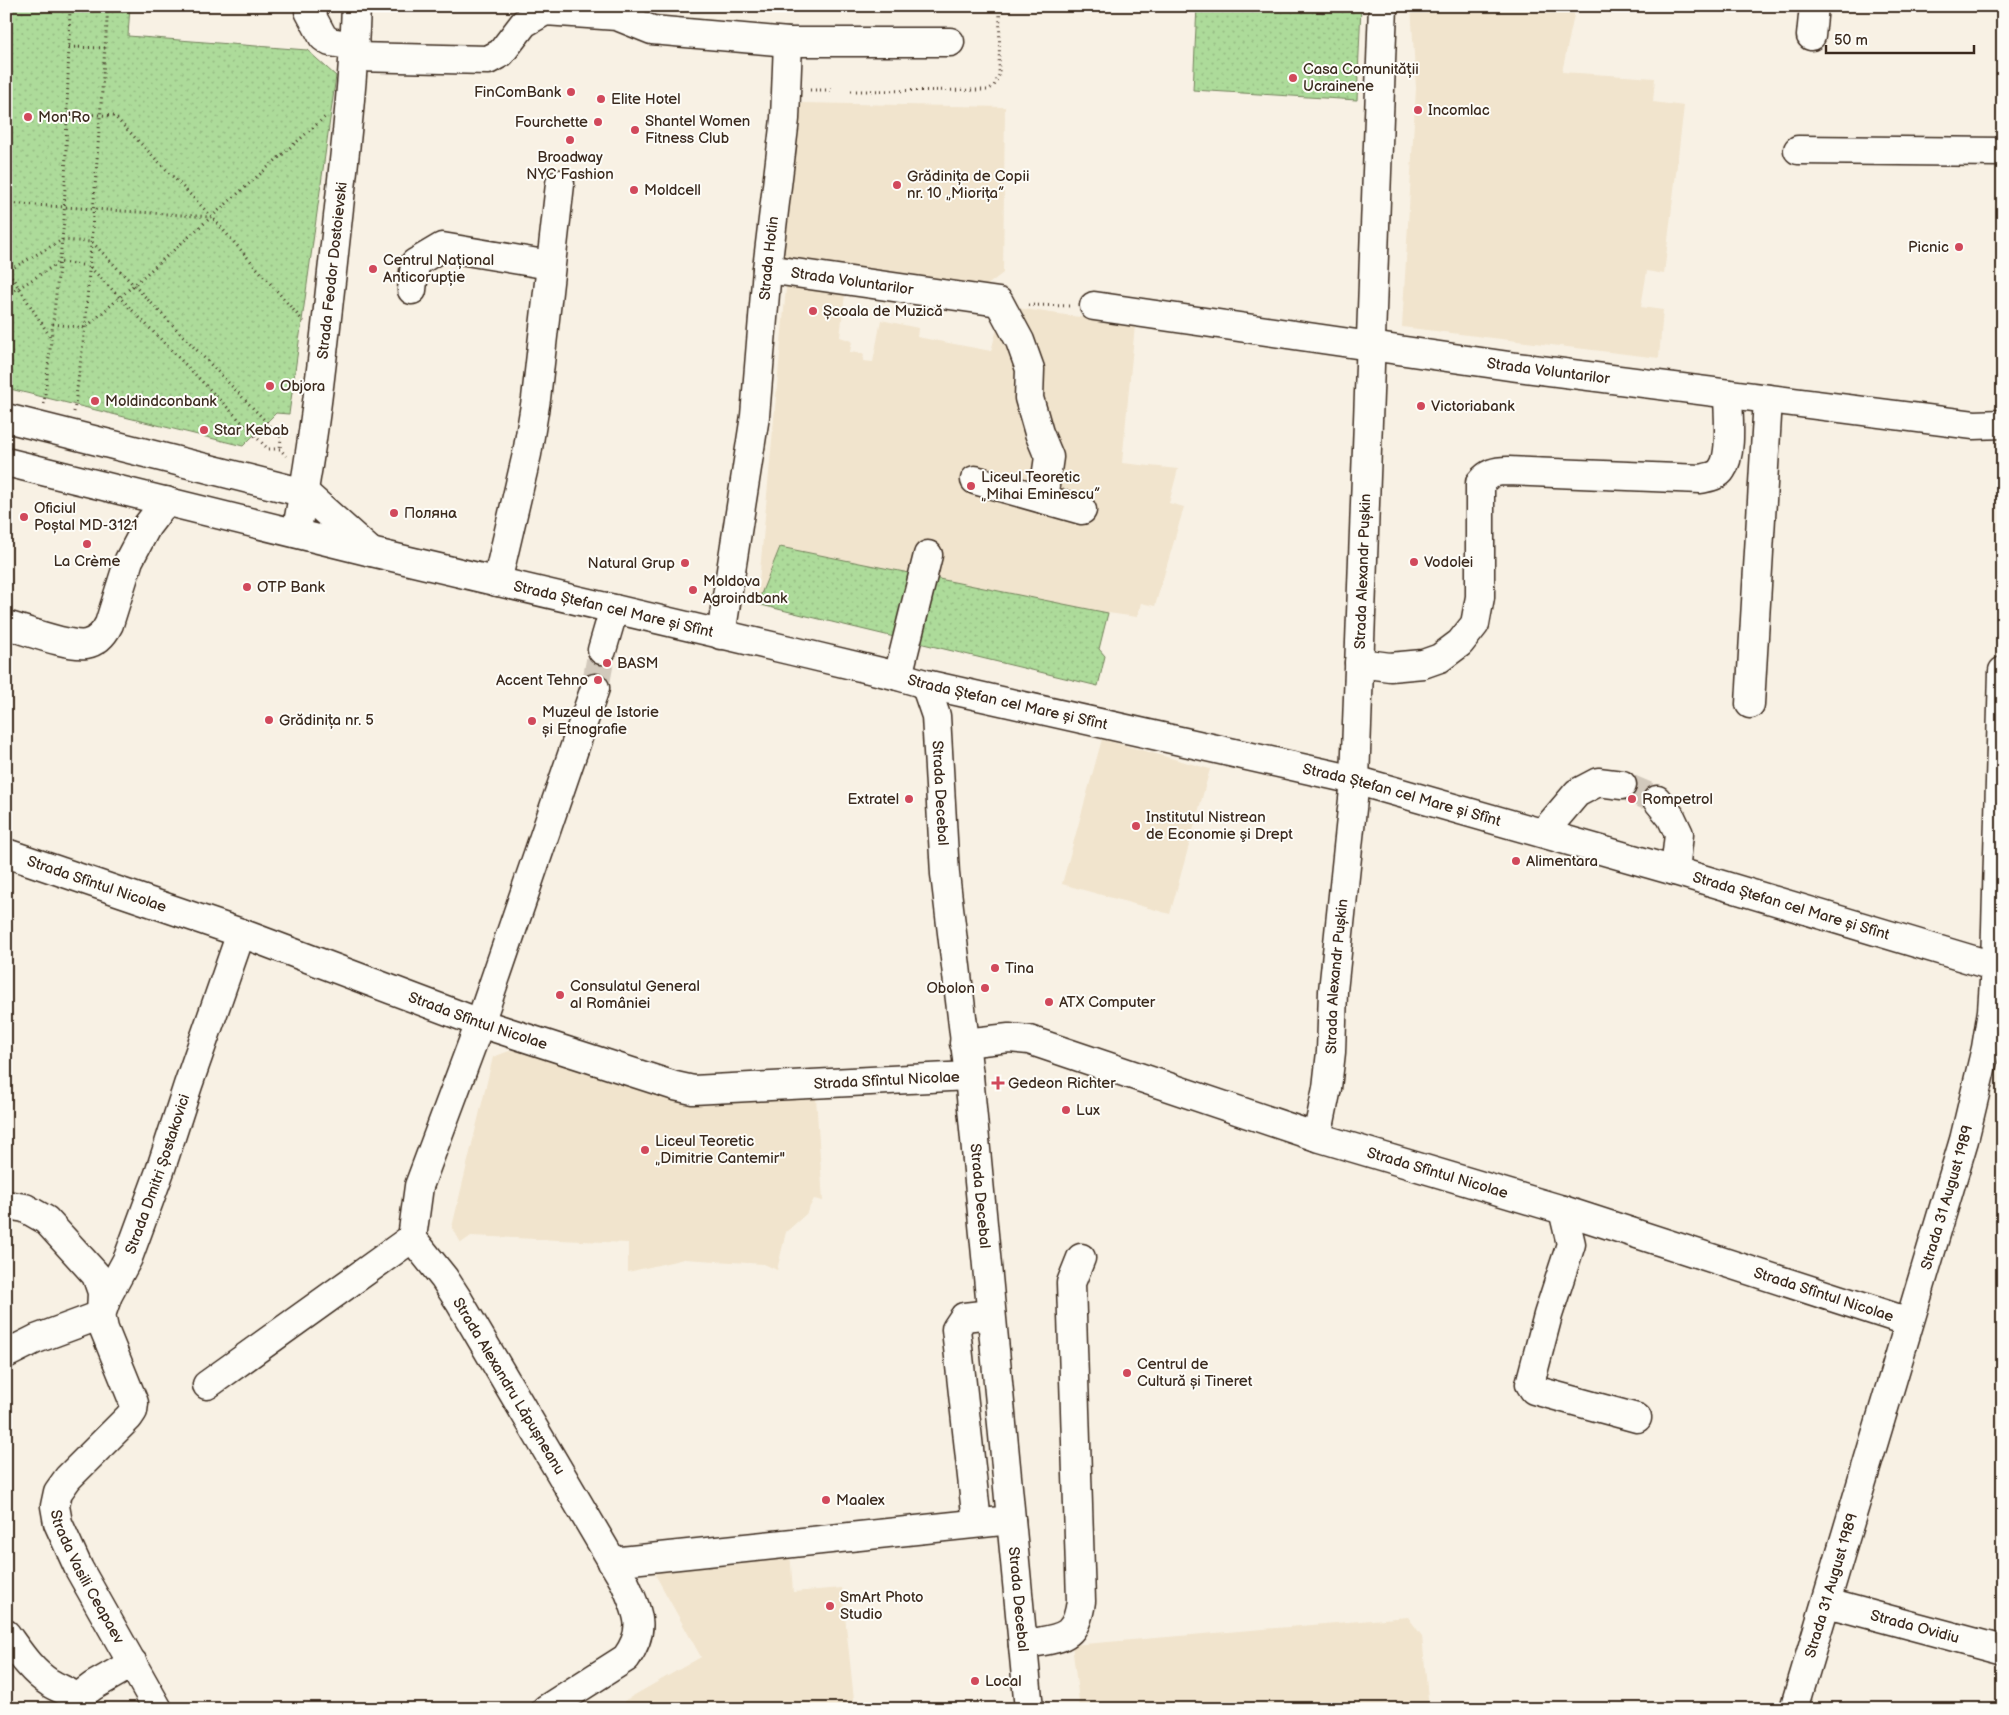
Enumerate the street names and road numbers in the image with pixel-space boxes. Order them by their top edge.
street label: Strada Fеodor Dostoievski [313,181,352,360]
street label: Strada Hotin [755,215,783,301]
street label: Strada Voluntarilor [790,263,915,300]
street label: Strada Voluntarilor [1486,354,1611,389]
street label: Strada Alexandr Pușkin [1351,493,1375,650]
street label: Strada Ștefan cel Mare și Sfînt [512,577,716,642]
street label: Strada Ștefan cel Mare și Sfînt [905,670,1110,735]
street label: Strada Decebal [927,740,952,846]
street label: Strada Ștefan cel Mare și Sfînt [1301,760,1503,831]
street label: Strada Sfîntul Nicolae [24,852,169,917]
street label: Strada Ștefan cel Mare și Sfînt [1690,868,1892,945]
street label: Strada Alexandr Pușkin [1322,898,1353,1054]
street label: Strada Sfîntul Nicolae [406,988,550,1054]
street label: Strada Sfîntul Nicolae [813,1067,960,1094]
street label: Strada Dmitri Șostakovici [121,1092,194,1257]
street label: Strada 31 August 1989 [1917,1123,1977,1272]
street label: Strada Decebal [965,1143,994,1249]
street label: Strada Sfîntul Nicolae [1365,1143,1510,1203]
street label: Strada Sfîntul Nicolae [1751,1263,1896,1326]
street label: Strada Alexandru Lăpușneanu [448,1294,569,1478]
street label: Strada Vasili Ceapaev [46,1508,129,1648]
street label: Strada 31 August 1989 [1801,1511,1862,1660]
street label: Strada Decebal [1004,1546,1033,1653]
street label: Strada Ovidiu [1868,1606,1961,1648]

